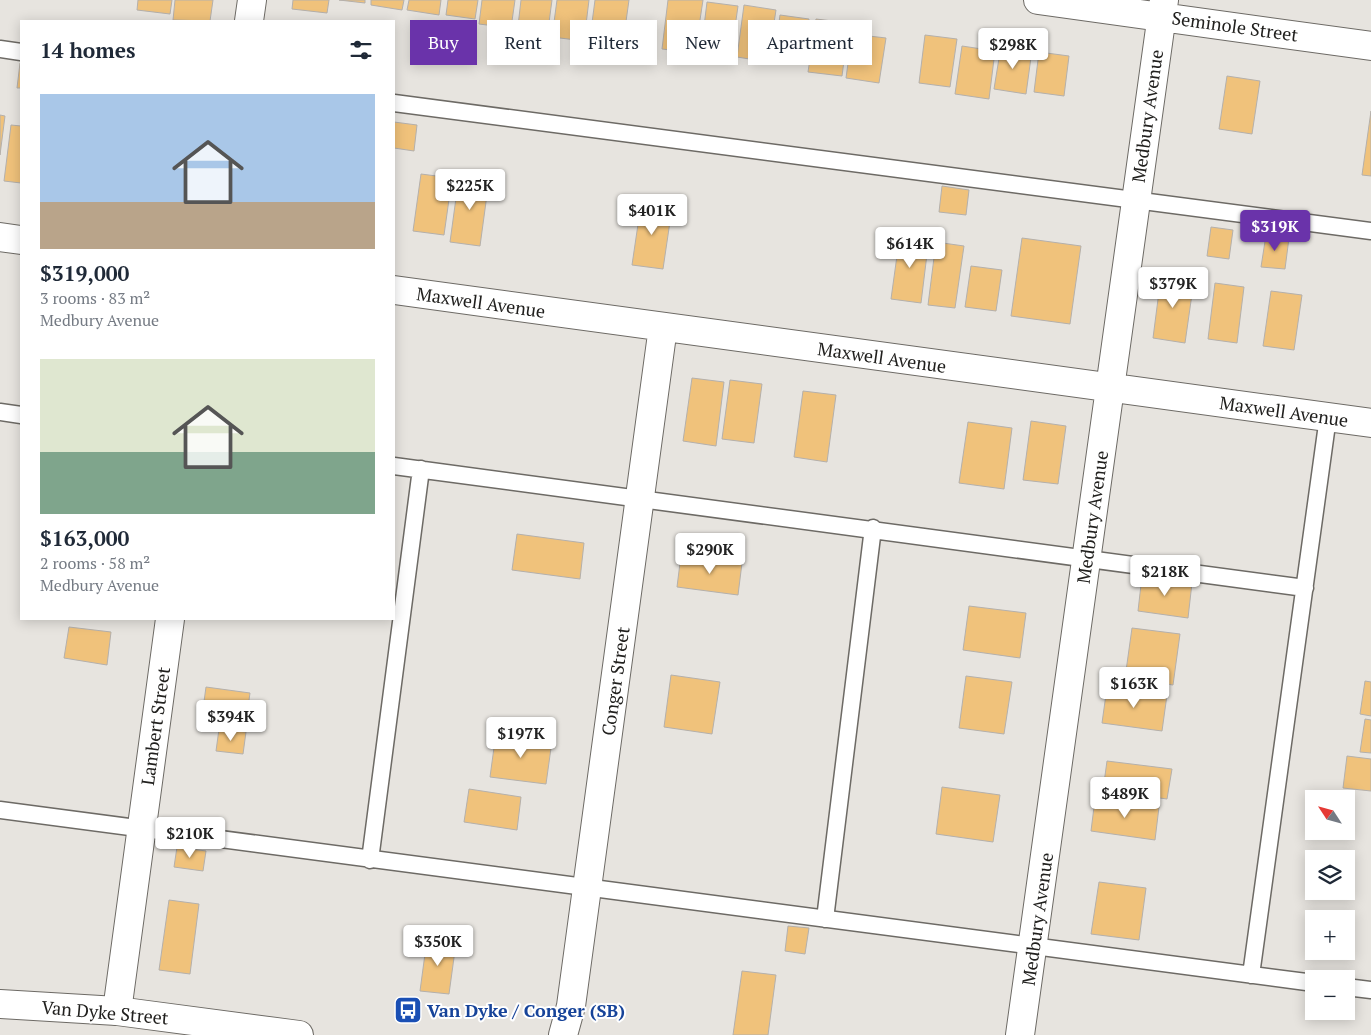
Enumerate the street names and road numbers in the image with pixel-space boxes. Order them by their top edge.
street label: Seminole Street [1170,5,1300,47]
street label: Medbury Avenue [1126,48,1168,184]
street label: Maxwell Avenue [415,281,547,323]
street label: Maxwell Avenue [816,336,948,378]
street label: Maxwell Avenue [1218,390,1350,432]
street label: Medbury Avenue [1071,449,1113,585]
street label: Conger Street [595,625,635,737]
street label: Lambert Street [135,665,175,787]
street label: Medbury Avenue [1016,851,1058,987]
street label: Van Dyke Street [41,994,170,1030]

